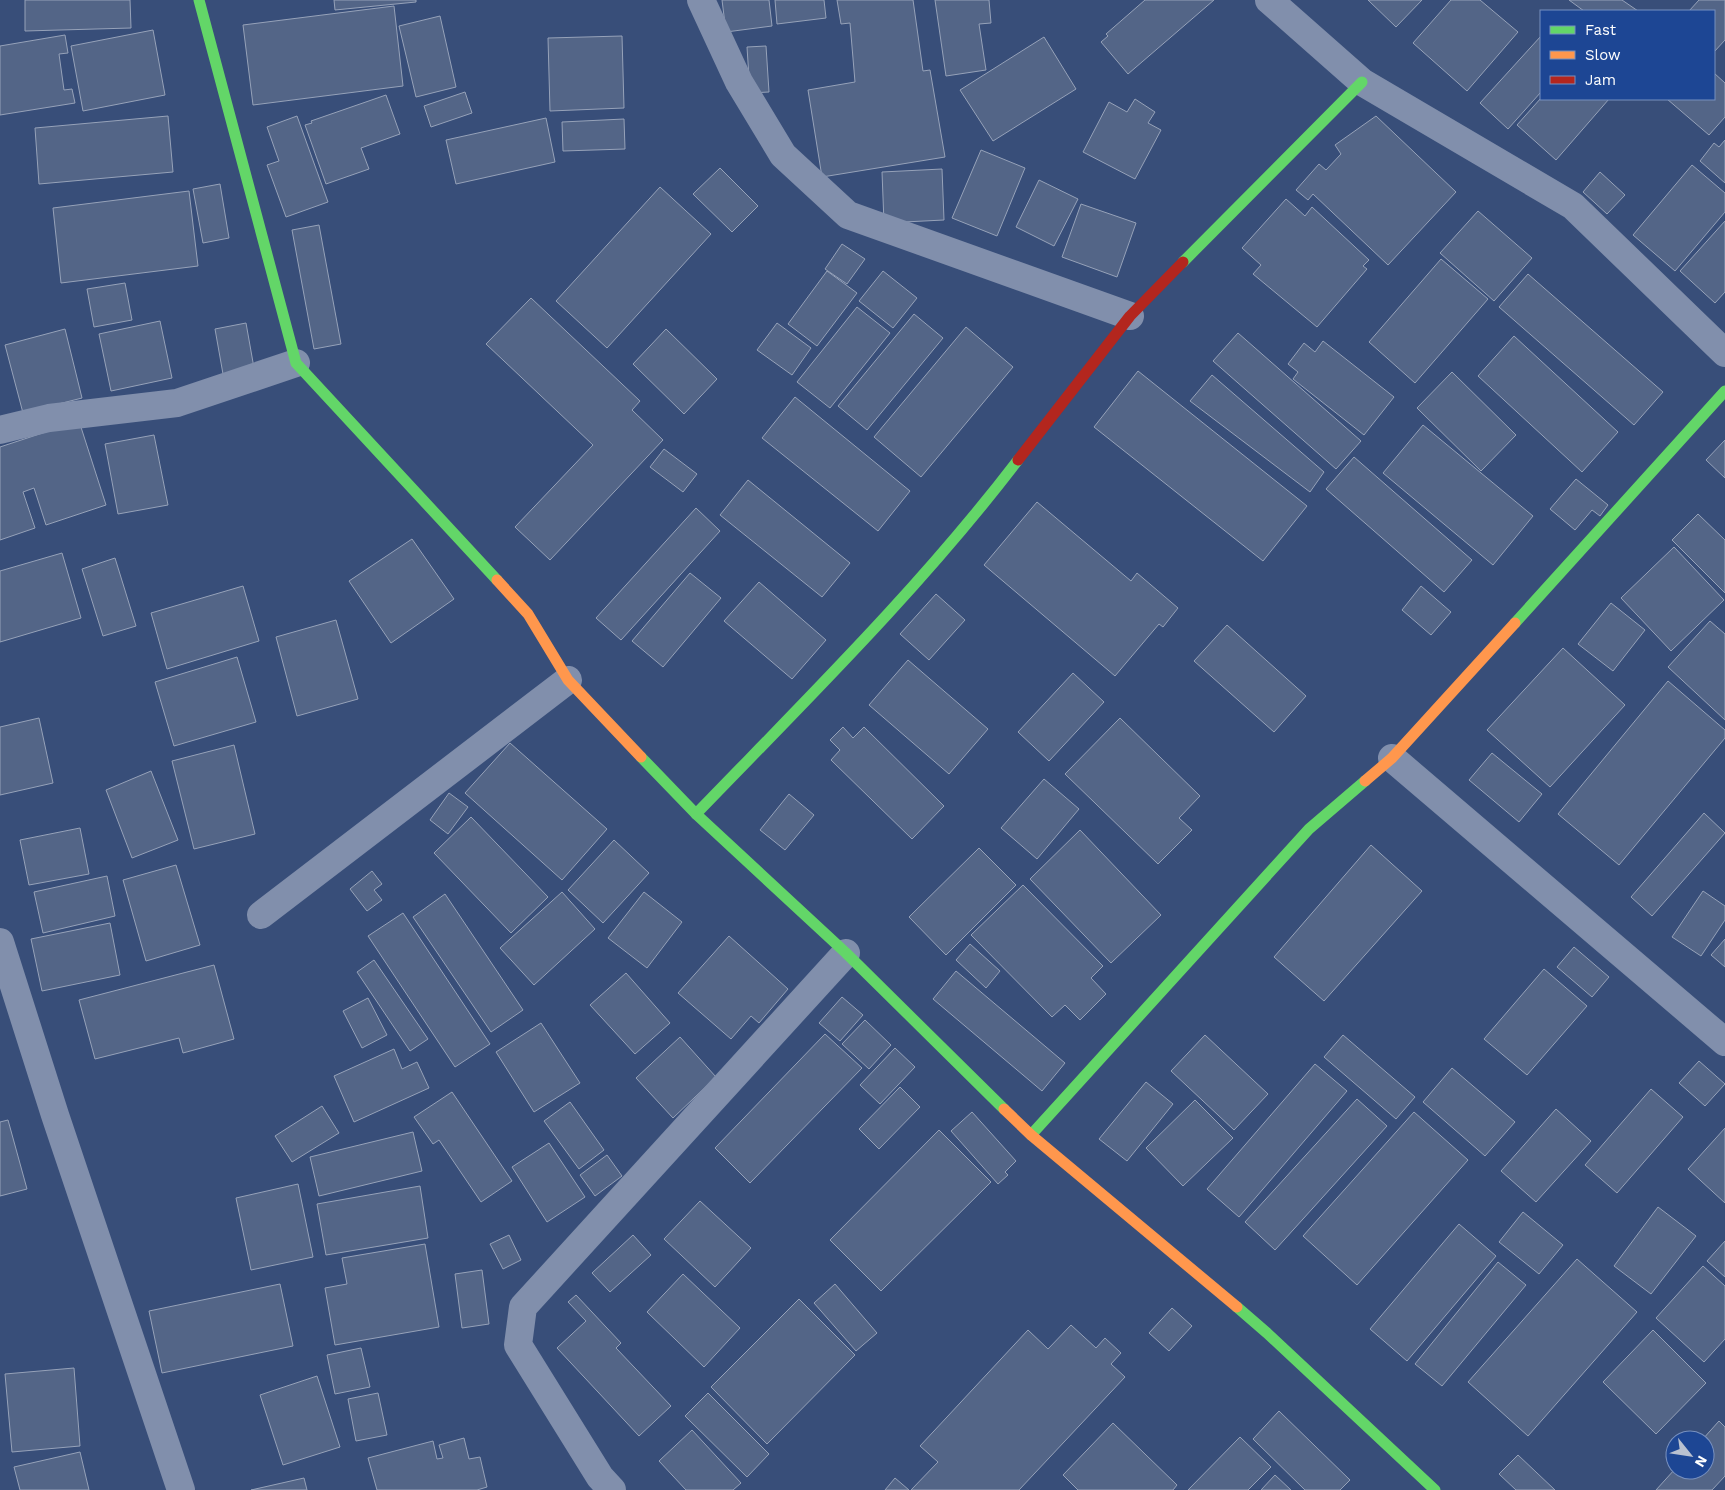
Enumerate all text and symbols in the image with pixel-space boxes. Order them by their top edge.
legend [1540,10,1715,100]
text: Fast [1585,21,1617,39]
text: Slow [1585,46,1621,64]
text: Jam [1585,71,1616,89]
north arrow [1665,1430,1715,1480]
text: N [1692,1453,1711,1470]

